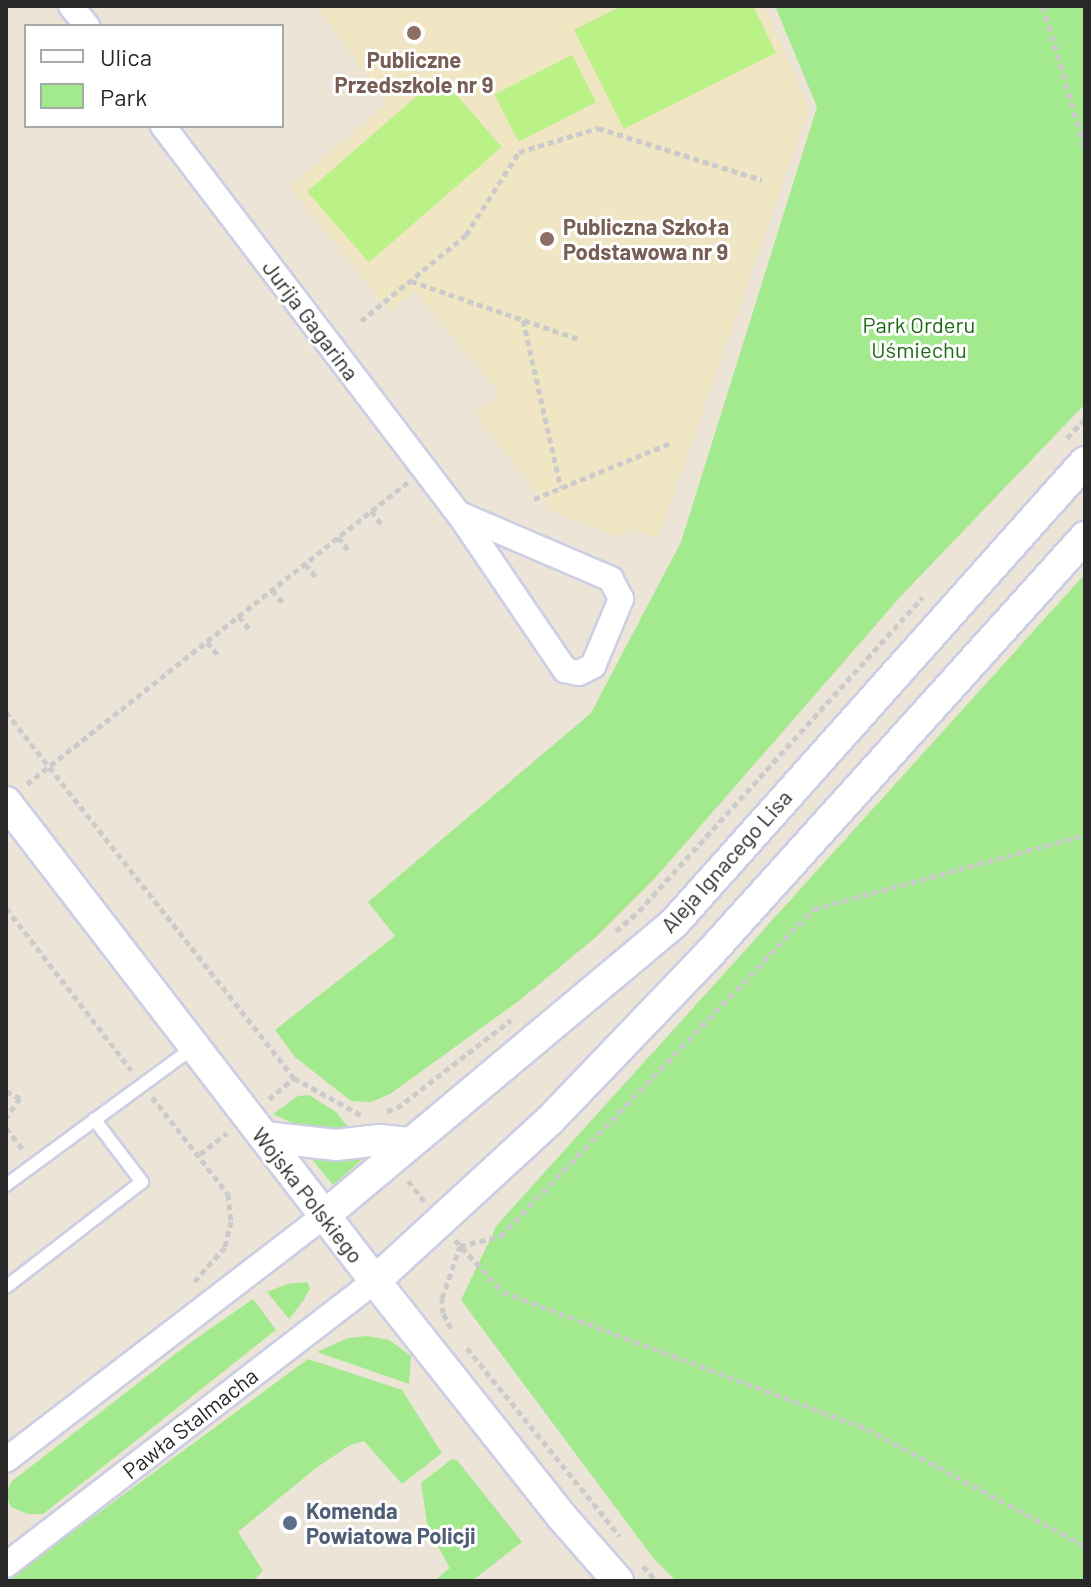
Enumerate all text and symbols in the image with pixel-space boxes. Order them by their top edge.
legend [24,24,284,128]
marker: Publiczne Przedszkole nr 9 [405,24,423,42]
text: Ulica [100,42,152,71]
place label: Publiczne Przedszkole nr 9 [335,46,493,98]
text: Park [100,82,147,111]
place label: Publiczna Szkoła Podstawowa nr 9 [563,213,729,264]
marker: Publiczna Szkoła Podstawowa nr 9 [538,230,556,248]
street label: Jurija Gagarina [257,255,365,385]
park label: Park Orderu Uśmiechu [863,311,975,362]
street label: Aleja Ignacego Lisa [655,784,797,938]
street label: Wojska Polskiego [247,1122,369,1268]
street label: Pawła Stalmacha [117,1362,263,1484]
place label: Komenda Powiatowa Policji [306,1497,476,1548]
marker: Komenda Powiatowa Policji [281,1514,299,1532]

